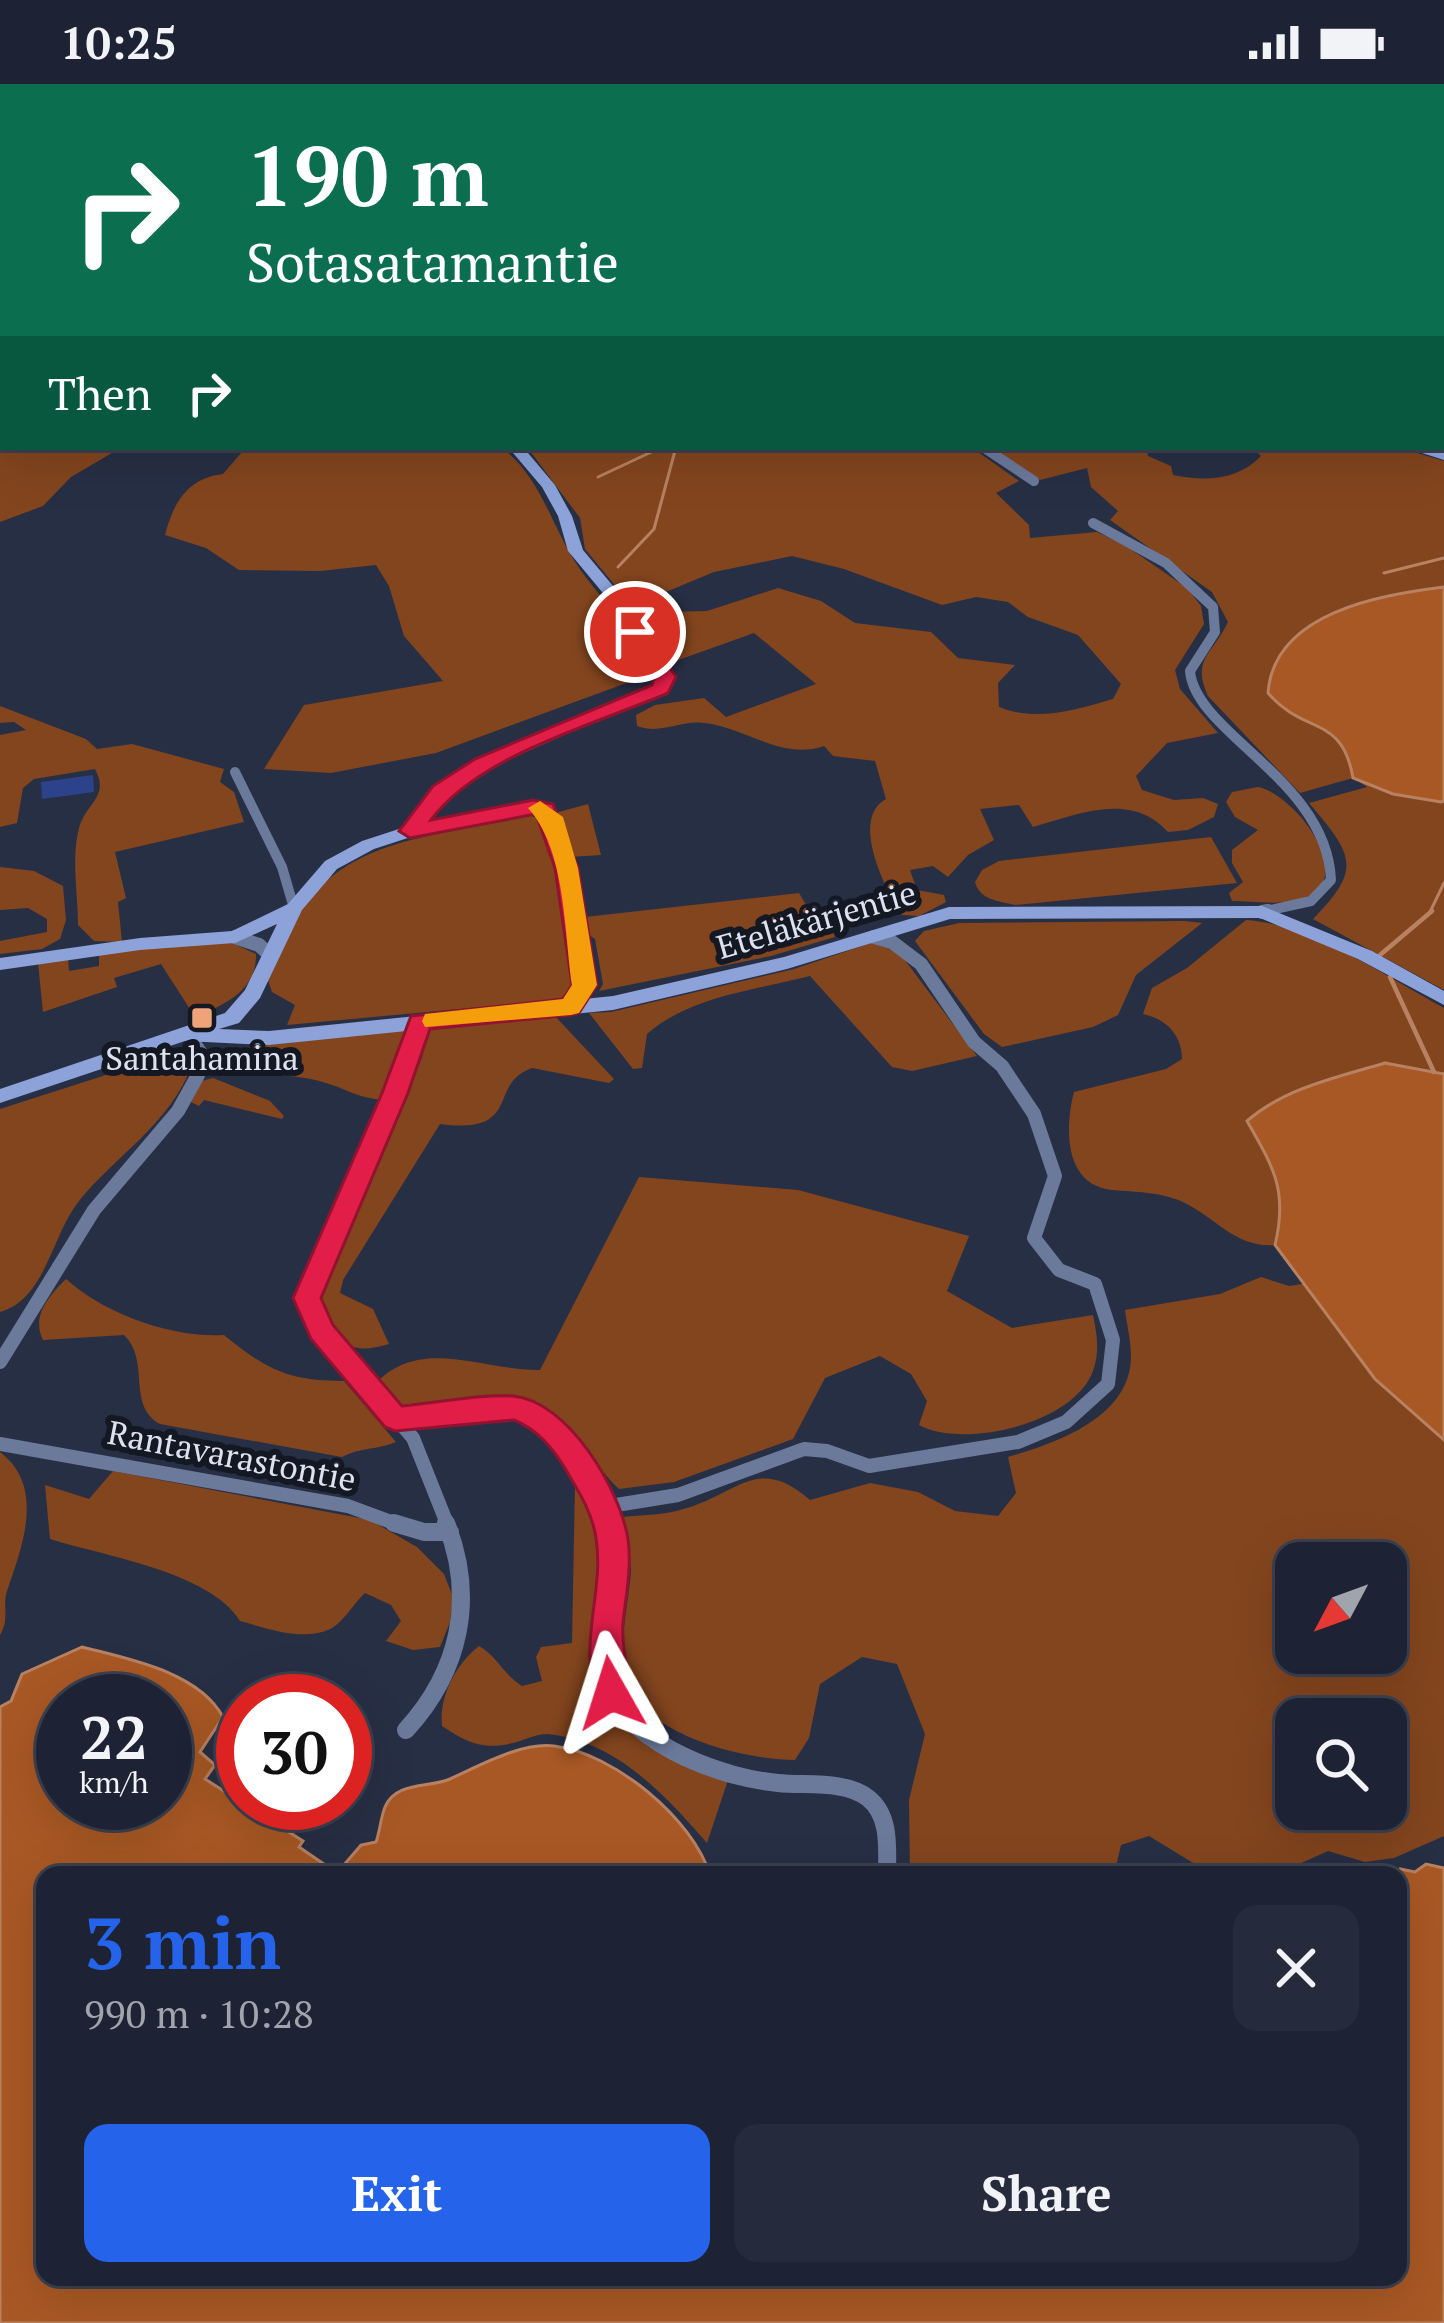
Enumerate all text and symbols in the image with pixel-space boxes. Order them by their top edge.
text: 10:25 [60,12,177,72]
text: 190 m [246,119,489,230]
icon: right [48,132,204,288]
text: Sotasatamantie [246,226,619,297]
icon: right [176,360,242,426]
text: Then [48,363,152,423]
pin [584,581,686,683]
icon: arrive [602,599,668,665]
street label: Eteläkärjentie [711,870,921,968]
marker: Santahamina [189,1005,215,1031]
place label: Santahamina [105,1036,299,1079]
street label: Rantavarastontie [104,1410,360,1500]
north arrow [1275,1542,1407,1674]
map controls [1275,1542,1407,1830]
position arrow [548,1630,674,1756]
speed limit sign: 30 [216,1674,372,1830]
text: 22 [80,1697,148,1776]
button: search [1275,1698,1407,1830]
text: km/h [79,1762,149,1802]
text: 3 min [84,1894,281,1990]
button: close [1233,1905,1359,2031]
text: 990 m · 10:28 [84,1987,314,2039]
button: Exit [84,2124,710,2262]
button: Share [734,2124,1359,2262]

